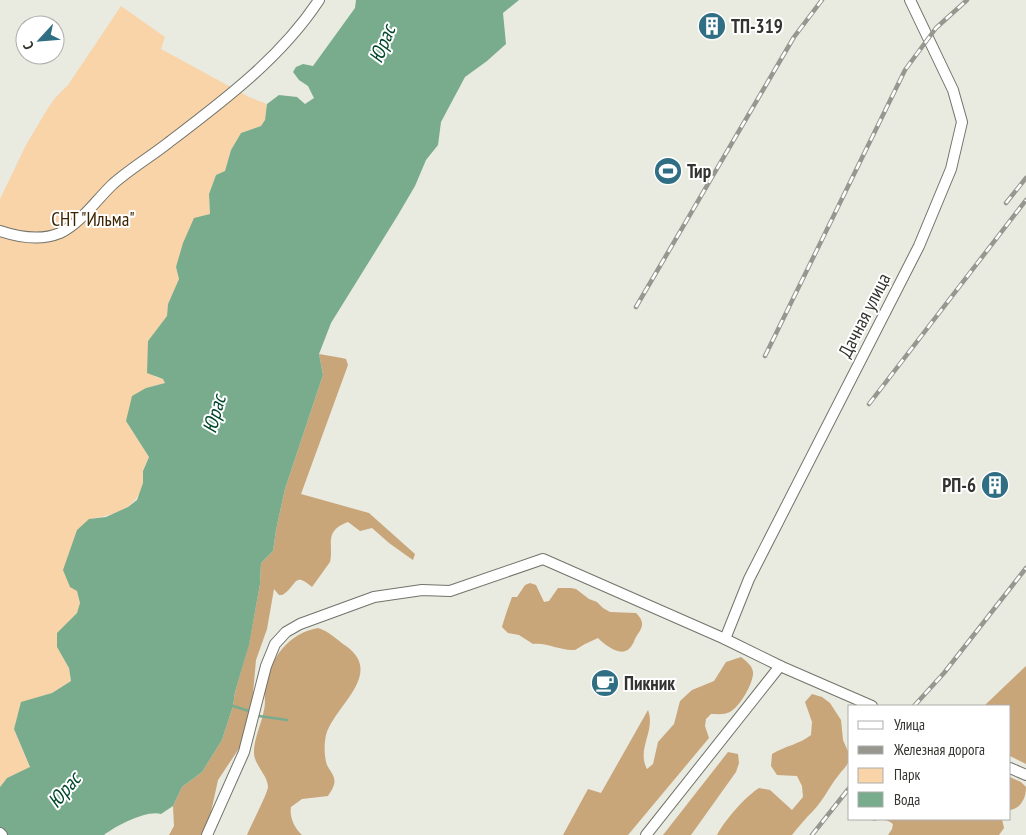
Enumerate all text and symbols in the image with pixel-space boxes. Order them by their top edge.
building icon: ТП-319 [697,11,727,41]
place label: ТП-319 [731,14,783,38]
north arrow [15,15,65,65]
water label: Юрас [363,20,402,67]
text: С [19,38,38,53]
sports icon: Тир [653,156,683,186]
place label: Тир [687,159,712,183]
park label: СНТ "Ильма" [51,207,135,231]
street label: Дачная улица [833,269,895,361]
water label: Юрас [196,390,232,436]
building icon: РП-6 [980,470,1010,500]
place label: РП-6 [942,473,976,497]
cafe icon: Пикник [590,668,620,698]
place label: Пикник [624,671,675,695]
legend [848,705,1011,820]
text: Улица [894,715,925,734]
text: Железная дорога [893,740,985,759]
text: Парк [894,765,920,784]
water label: Юрас [42,766,87,813]
text: Вода [894,790,920,809]

